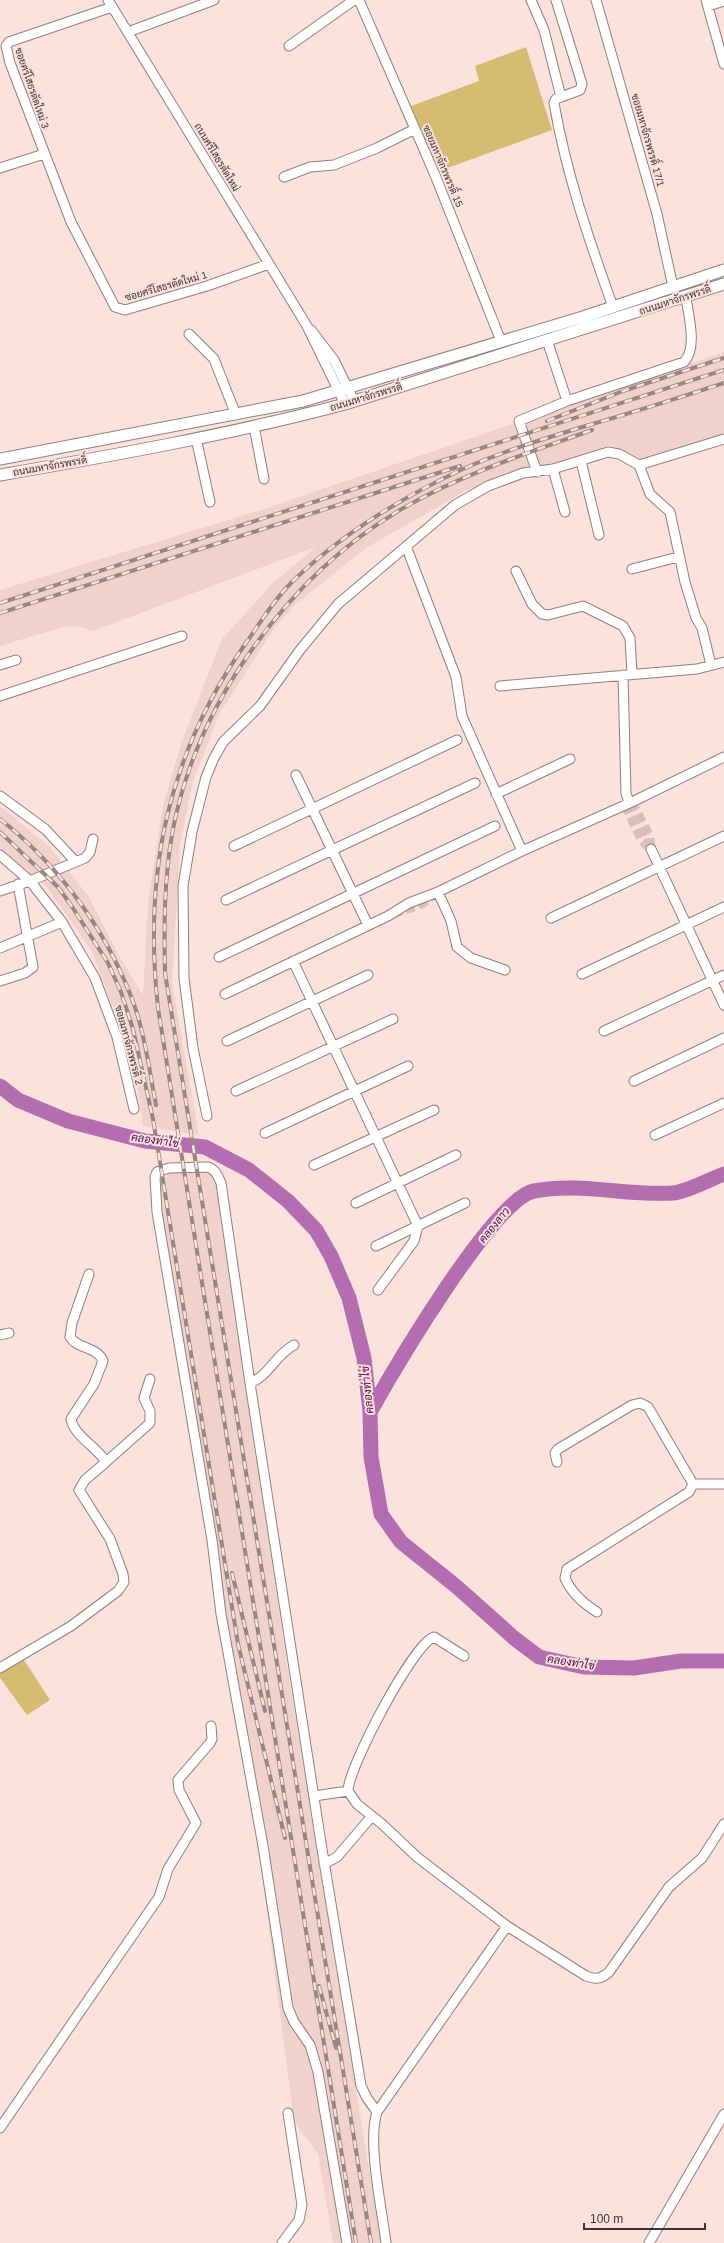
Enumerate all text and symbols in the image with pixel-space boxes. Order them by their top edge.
street label: ซอยศรีโสธรตัดใหม่ 3 [13,46,52,130]
street label: ซอยมหาจักรพรรดิ์ 17/1 [629,91,670,188]
street label: ถนนศรีโสธรตัดใหม่ [192,120,243,193]
street label: ซอยมหาจักรพรรดิ์ 15 [421,122,469,209]
street label: ซอยศรีโสธรตัดใหม่ 1 [123,268,209,303]
street label: ถนนมหาจักรพรรดิ์ [637,280,712,317]
street label: ถนนมหาจักรพรรดิ์ [328,377,403,413]
street label: ถนนมหาจักรพรรดิ์ [12,451,88,478]
street label: ซอยมหาจักรพรรดิ์ 2 [113,1003,149,1087]
water label: คลองท่าไข่ [130,1129,181,1149]
water label: คลองลาว [476,1205,512,1245]
water label: คลองท่าไข่ [356,1365,375,1415]
water label: คลองท่าไข่ [546,1650,597,1672]
scale bar [584,2205,705,2231]
text: 100 m [590,2212,623,2226]

